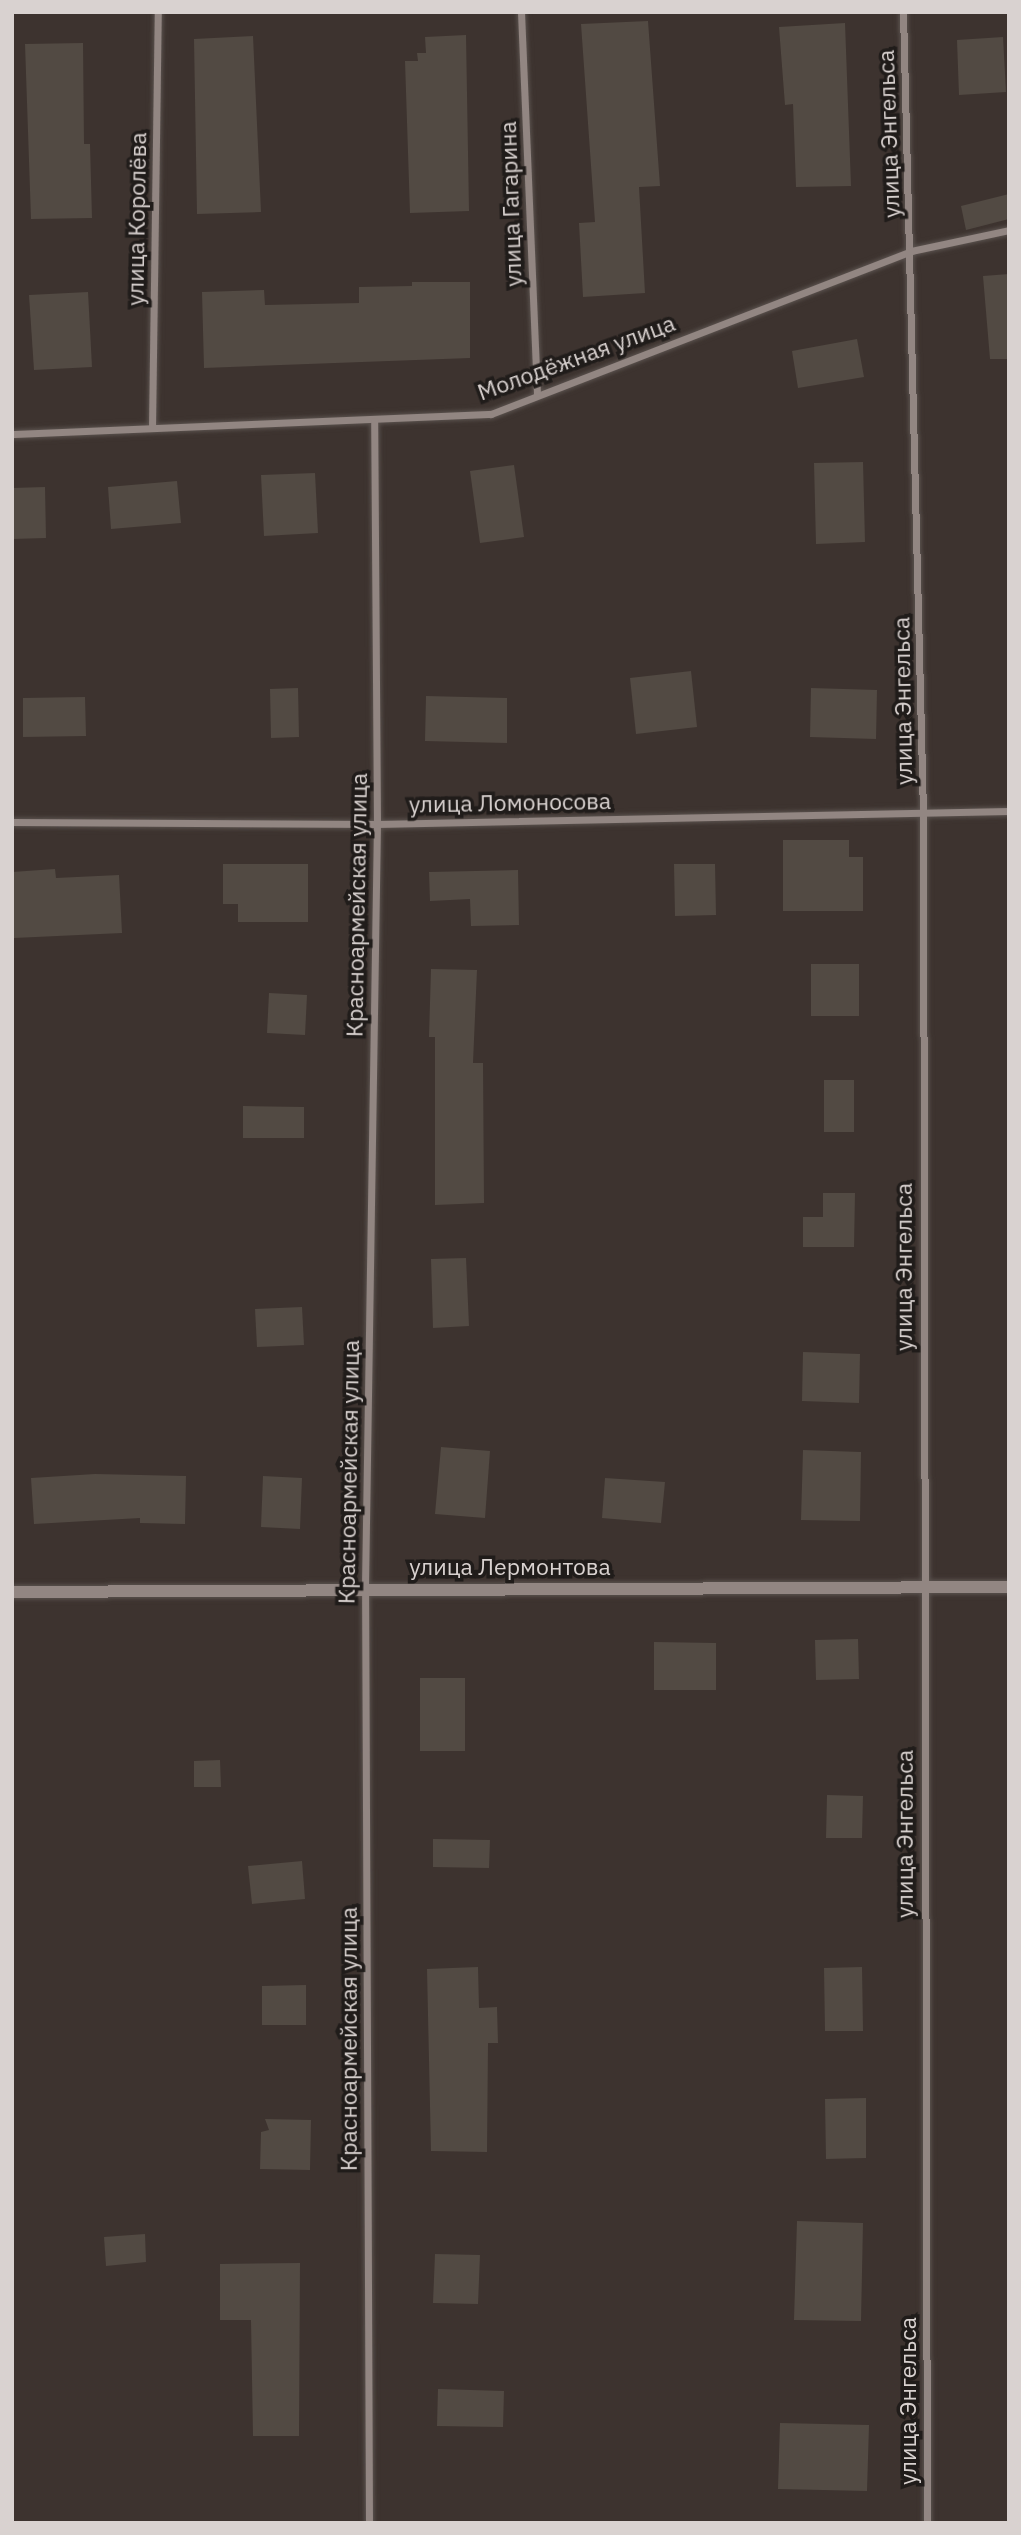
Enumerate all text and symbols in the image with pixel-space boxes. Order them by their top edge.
street label: улица Энгельса [871,49,905,219]
street label: улица Гагарина [493,121,527,287]
street label: улица Королёва [121,132,151,306]
street label: Молодёжная улица [473,308,679,406]
street label: улица Энгельса [887,617,917,785]
street label: Красноармейская улица [340,773,372,1037]
street label: улица Ломоносова [409,786,611,818]
street label: улица Энгельса [889,1183,917,1351]
street label: Красноармейская улица [332,1340,364,1604]
street label: улица Лермонтова [409,1552,611,1580]
street label: улица Энгельса [890,1750,918,1918]
street label: Красноармейская улица [334,1907,362,2171]
street label: улица Энгельса [893,2317,921,2485]

